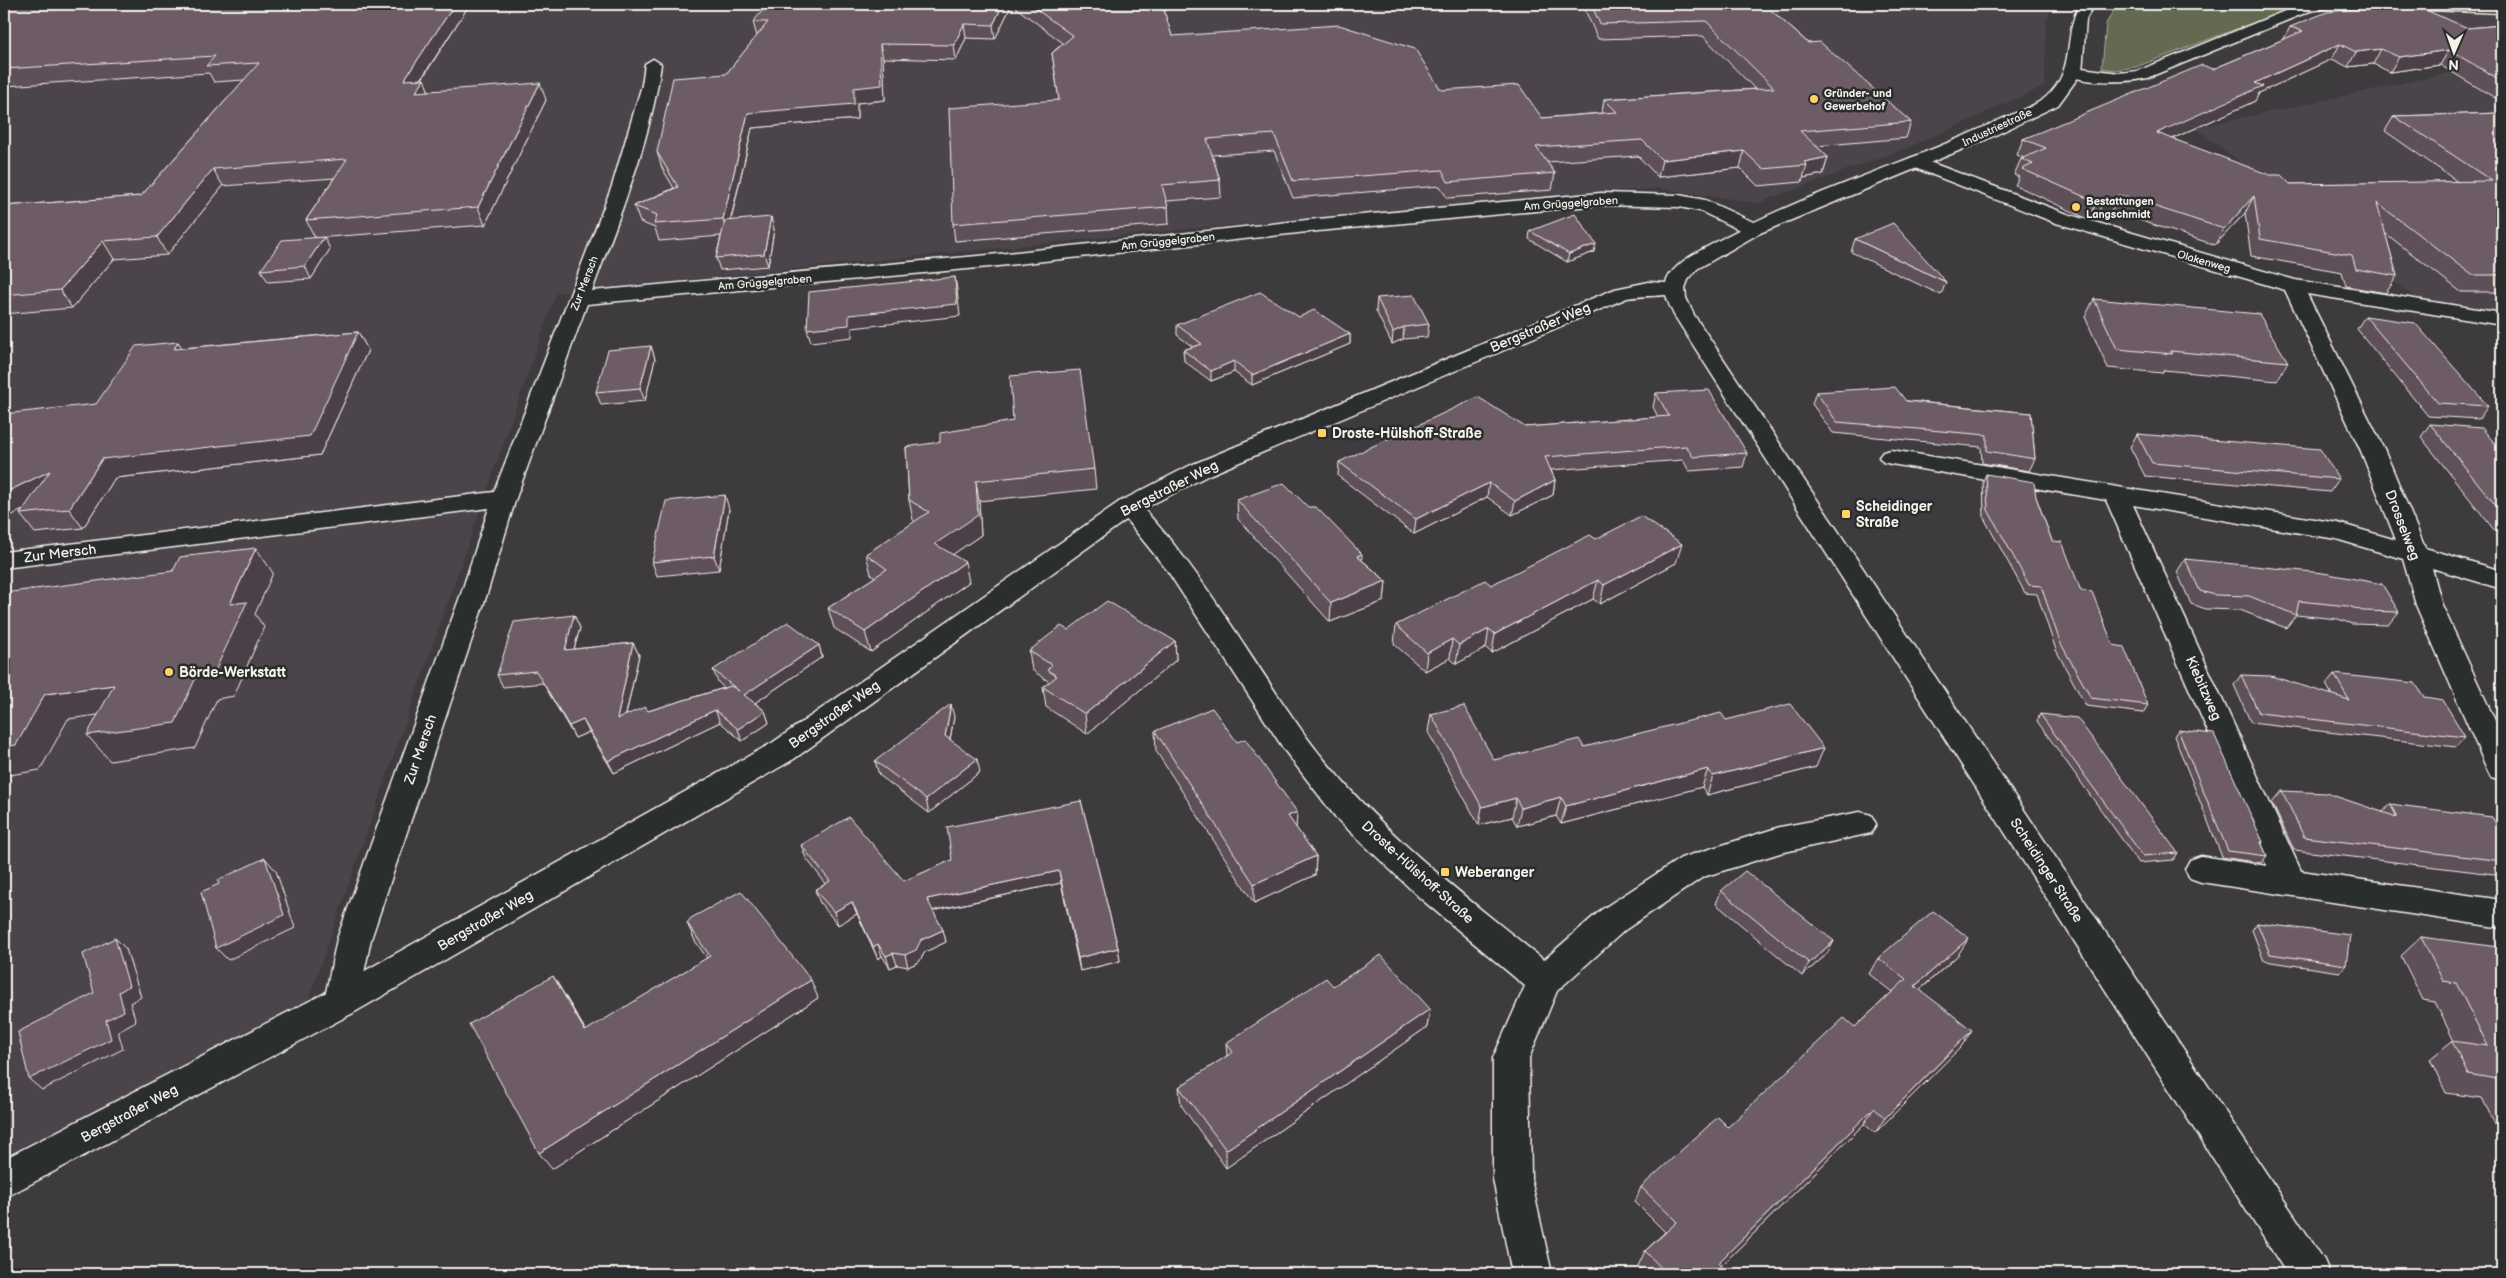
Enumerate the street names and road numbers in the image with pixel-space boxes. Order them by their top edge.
street label: Industriestraße [1960,105,2035,149]
street label: Am Grüggelgraben [1524,194,1618,213]
street label: Am Grüggelgraben [1121,230,1216,253]
street label: Olakenweg [2176,248,2232,275]
street label: Zur Mersch [568,254,601,313]
street label: Am Grüggelgraben [718,272,812,293]
street label: Bergstraßer Weg [1487,299,1593,356]
street label: Bergstraßer Weg [1118,456,1221,520]
street label: Drosselweg [2381,488,2424,563]
street label: Zur Mersch [22,541,97,566]
street label: Kiebitzweg [2182,653,2225,723]
street label: Bergstraßer Weg [785,677,883,752]
street label: Zur Mersch [400,712,440,787]
street label: Scheidinger Straße [2007,815,2087,926]
street label: Droste-Hülshoff-Straße [1358,817,1477,927]
street label: Bergstraßer Weg [434,886,536,955]
street label: Bergstraßer Weg [78,1081,181,1146]

